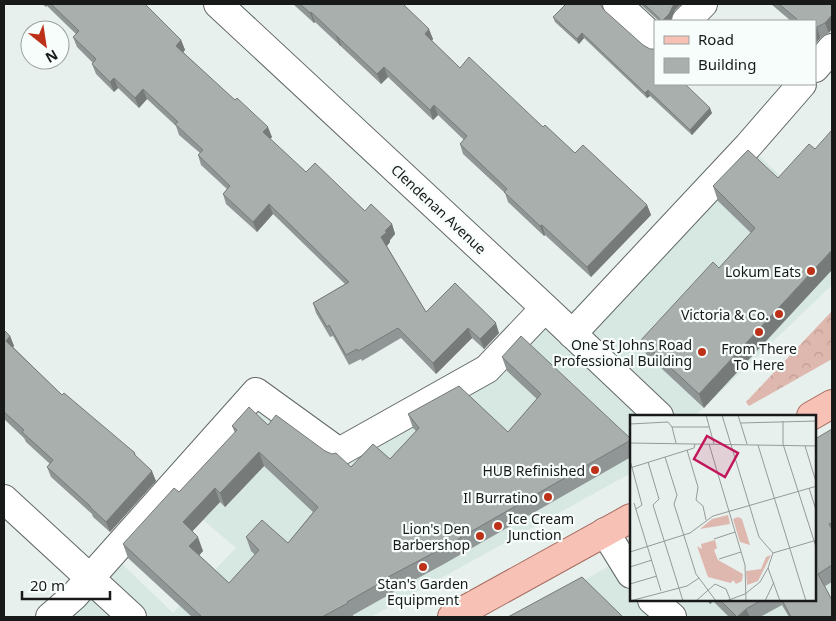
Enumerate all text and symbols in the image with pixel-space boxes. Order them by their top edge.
north arrow [20,20,70,70]
legend [654,20,816,85]
text: Road [698,29,734,49]
text: N [42,46,61,68]
text: Building [698,54,756,74]
street label: Clendenan Avenue [387,160,491,258]
place label: Lokum Eats [725,262,801,281]
marker: Lokum Eats [805,265,817,277]
place label: Victoria & Co. [681,305,769,324]
marker: Victoria & Co. [773,308,785,320]
marker: From There To Here [753,326,765,338]
place label: One St Johns Road Professional Building [553,335,692,370]
place label: From There To Here [721,339,797,374]
marker: One St Johns Road Professional Building [696,346,708,358]
inset map [630,415,816,601]
place label: HUB Refinished [482,461,585,480]
marker: HUB Refinished [589,464,601,476]
place label: Il Burratino [463,488,538,507]
marker: Il Burratino [542,491,554,503]
place label: Ice Cream Junction [506,509,574,544]
place label: Lion's Den Barbershop [393,519,470,554]
marker: Ice Cream Junction [492,520,504,532]
marker: Lion's Den Barbershop [474,530,486,542]
marker: Stan's Garden Equipment [417,561,429,573]
scale bar [22,568,110,600]
place label: Stan's Garden Equipment [378,574,468,609]
text: 20 m [30,575,65,595]

